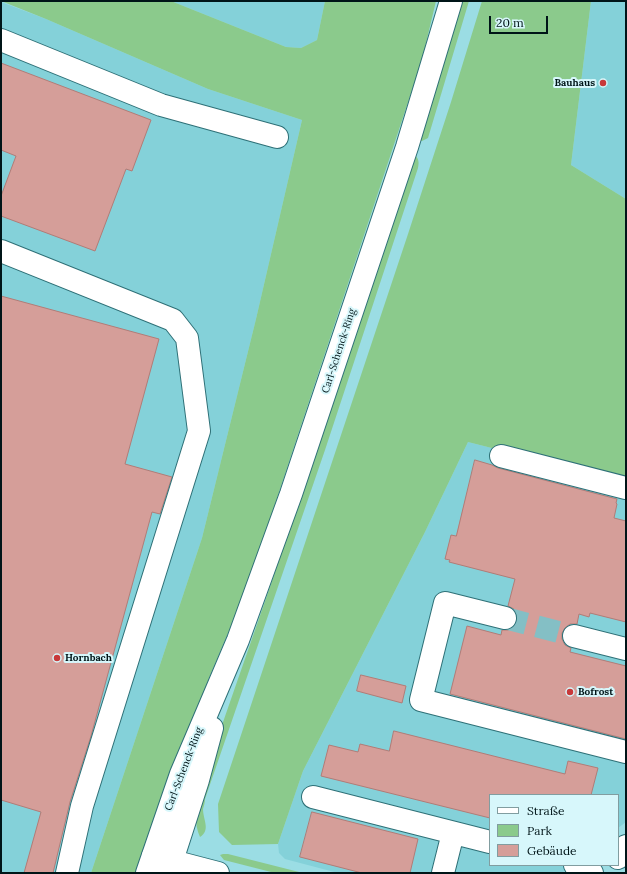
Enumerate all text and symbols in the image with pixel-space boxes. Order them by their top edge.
scale bar [491,8,550,34]
text: 20 m [496,15,524,30]
place label: Bauhaus [554,77,595,89]
marker: Bauhaus [598,78,608,88]
street label: Carl-Schenck-Ring [320,307,358,395]
place label: Hornbach [65,652,112,664]
marker: Hornbach [52,653,62,663]
place label: Bofrost [578,686,613,698]
marker: Bofrost [565,687,575,697]
street label: Carl-Schenck-Ring [163,726,205,812]
legend [489,794,619,866]
text: Straße [527,803,564,818]
text: Park [527,823,552,838]
text: Gebäude [527,843,577,858]

